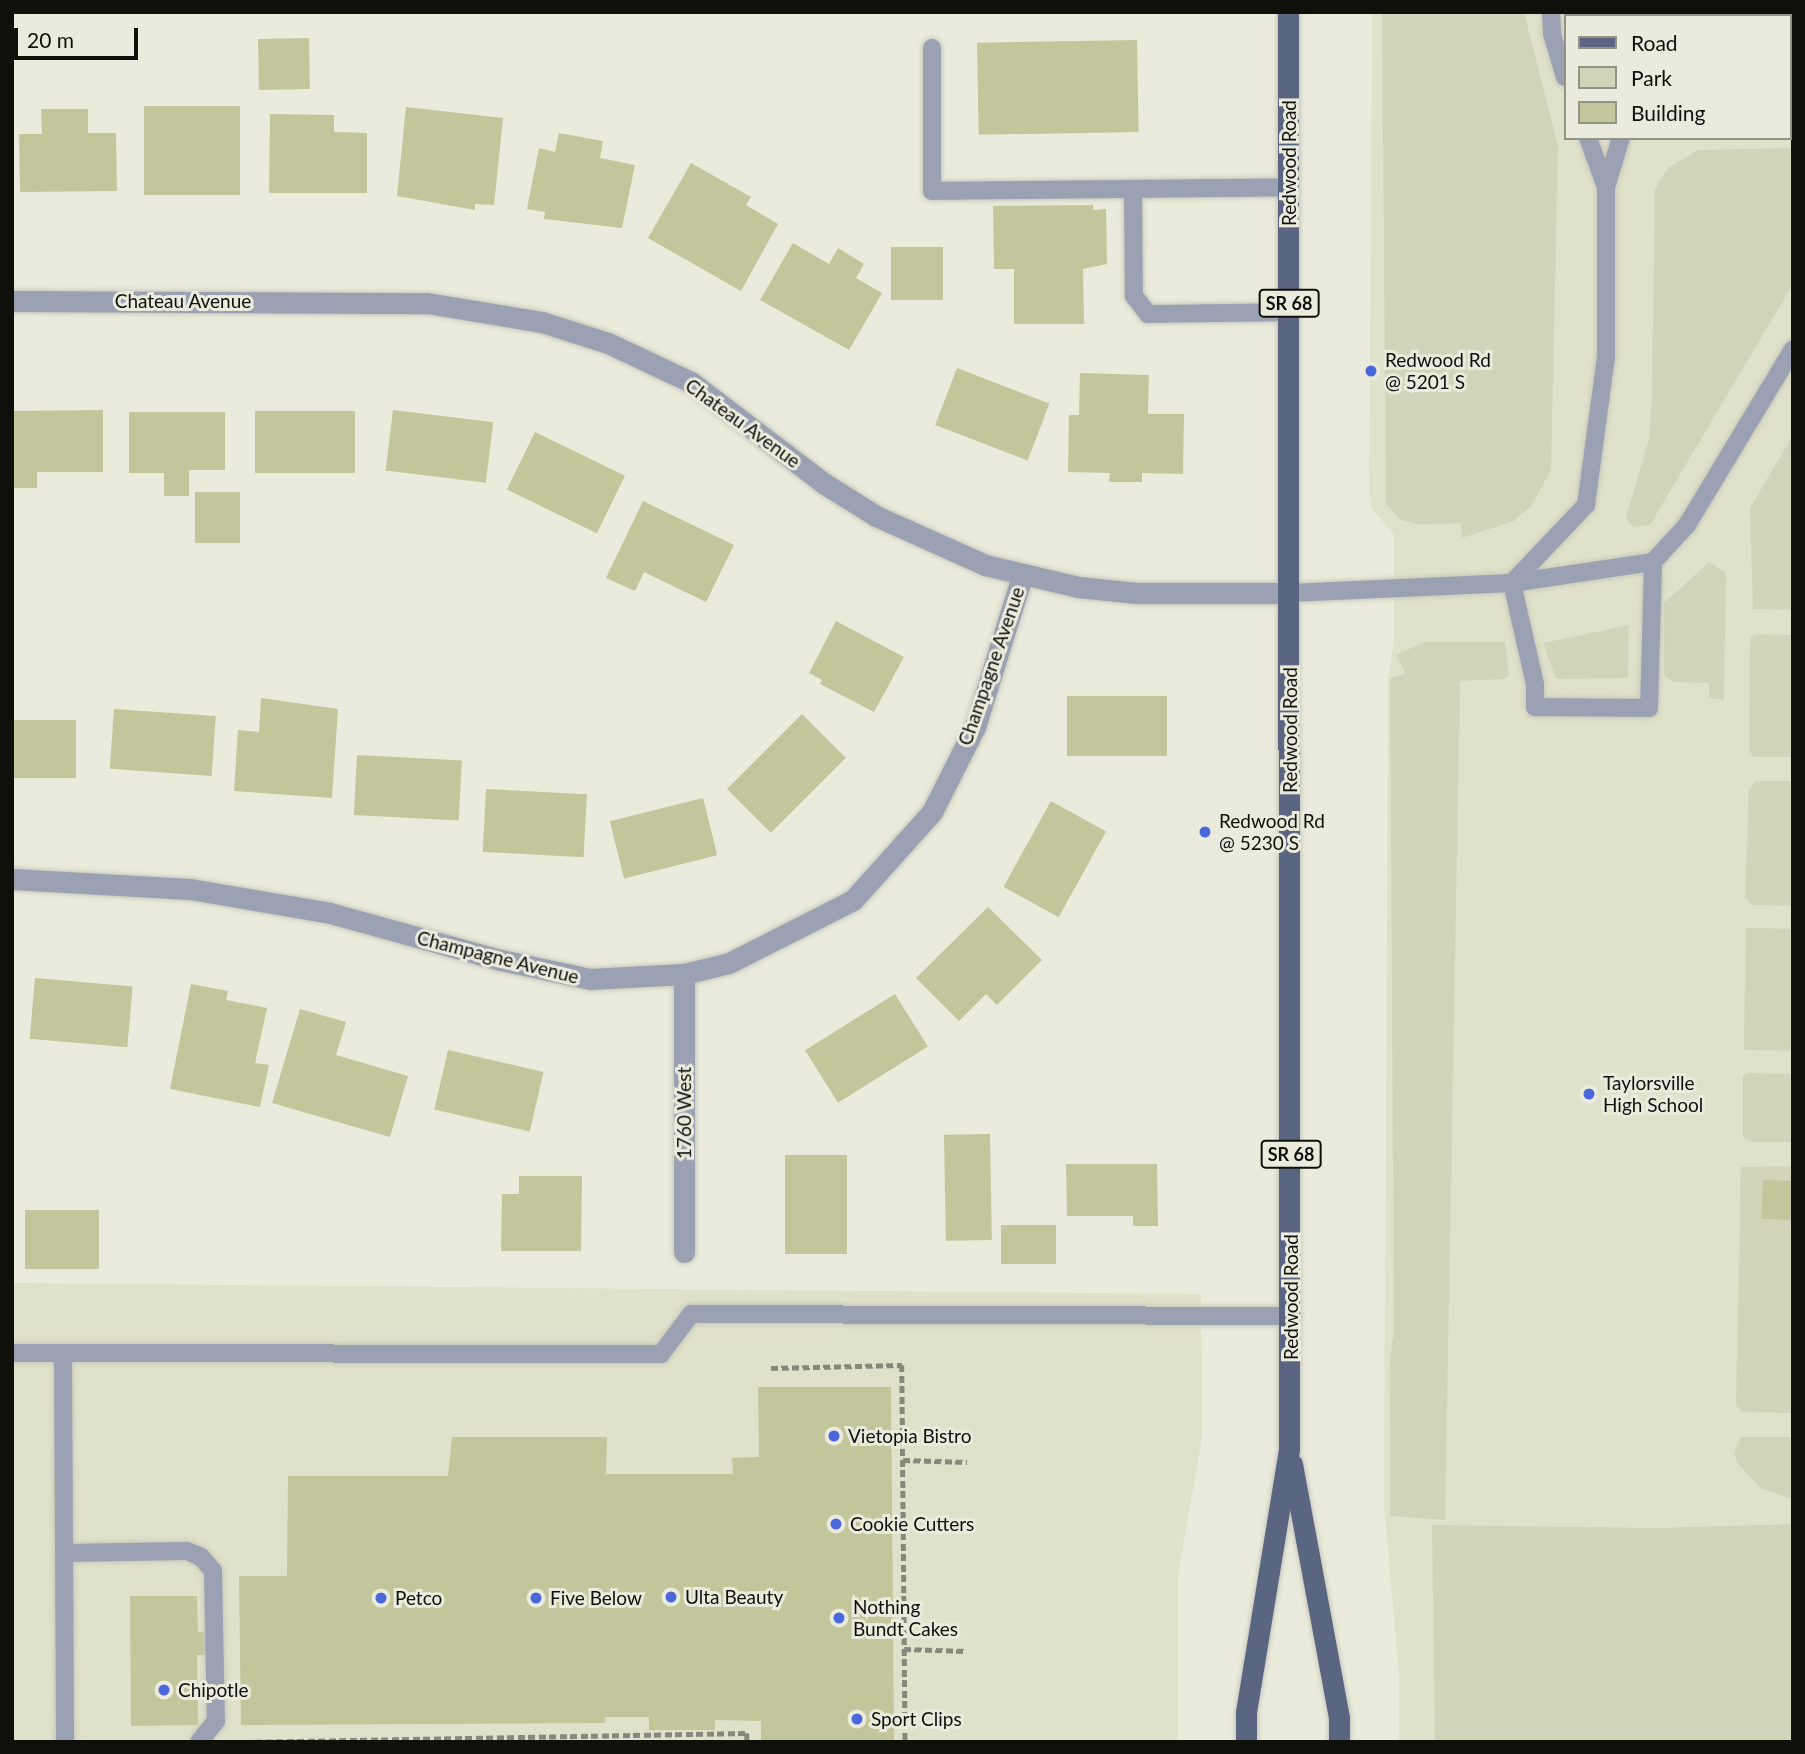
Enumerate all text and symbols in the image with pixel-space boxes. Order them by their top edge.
scale bar [18,14,142,58]
legend [1563,14,1791,140]
text: 20 m [27,27,74,52]
text: Road [1631,30,1678,55]
text: Park [1631,65,1672,90]
street label: Redwood Road [1278,100,1300,226]
text: Building [1631,100,1706,125]
road number: SR 68 [1258,288,1320,318]
street label: Chateau Avenue [114,290,252,312]
place label: Redwood Rd @ 5201 S [1385,349,1491,393]
marker: Redwood Rd @ 5201 S [1363,363,1379,379]
street label: Chateau Avenue [681,373,805,473]
street label: Champagne Avenue [953,583,1029,749]
street label: Redwood Road [1279,667,1301,793]
place label: Redwood Rd @ 5230 S [1219,810,1325,854]
marker: Redwood Rd @ 5230 S [1197,824,1213,840]
street label: Champagne Avenue [414,926,582,988]
street label: 1760 West [673,1067,695,1159]
place label: Taylorsville High School [1603,1072,1703,1116]
marker: Taylorsville High School [1581,1086,1597,1102]
road number: SR 68 [1260,1140,1322,1168]
street label: Redwood Road [1280,1234,1302,1360]
place label: Vietopia Bistro [848,1425,971,1447]
marker: Vietopia Bistro [826,1428,842,1444]
place label: Cookie Cutters [850,1513,974,1535]
marker: Cookie Cutters [828,1516,844,1532]
place label: Ulta Beauty [685,1586,783,1608]
place label: Petco [395,1587,442,1609]
place label: Five Below [550,1587,642,1609]
marker: Ulta Beauty [663,1589,679,1605]
marker: Petco [373,1590,389,1606]
marker: Five Below [528,1590,544,1606]
place label: Nothing Bundt Cakes [853,1596,958,1640]
marker: Nothing Bundt Cakes [831,1610,847,1626]
place label: Chipotle [178,1679,248,1701]
marker: Chipotle [156,1682,172,1698]
place label: Sport Clips [871,1708,962,1730]
marker: Sport Clips [849,1711,865,1727]

